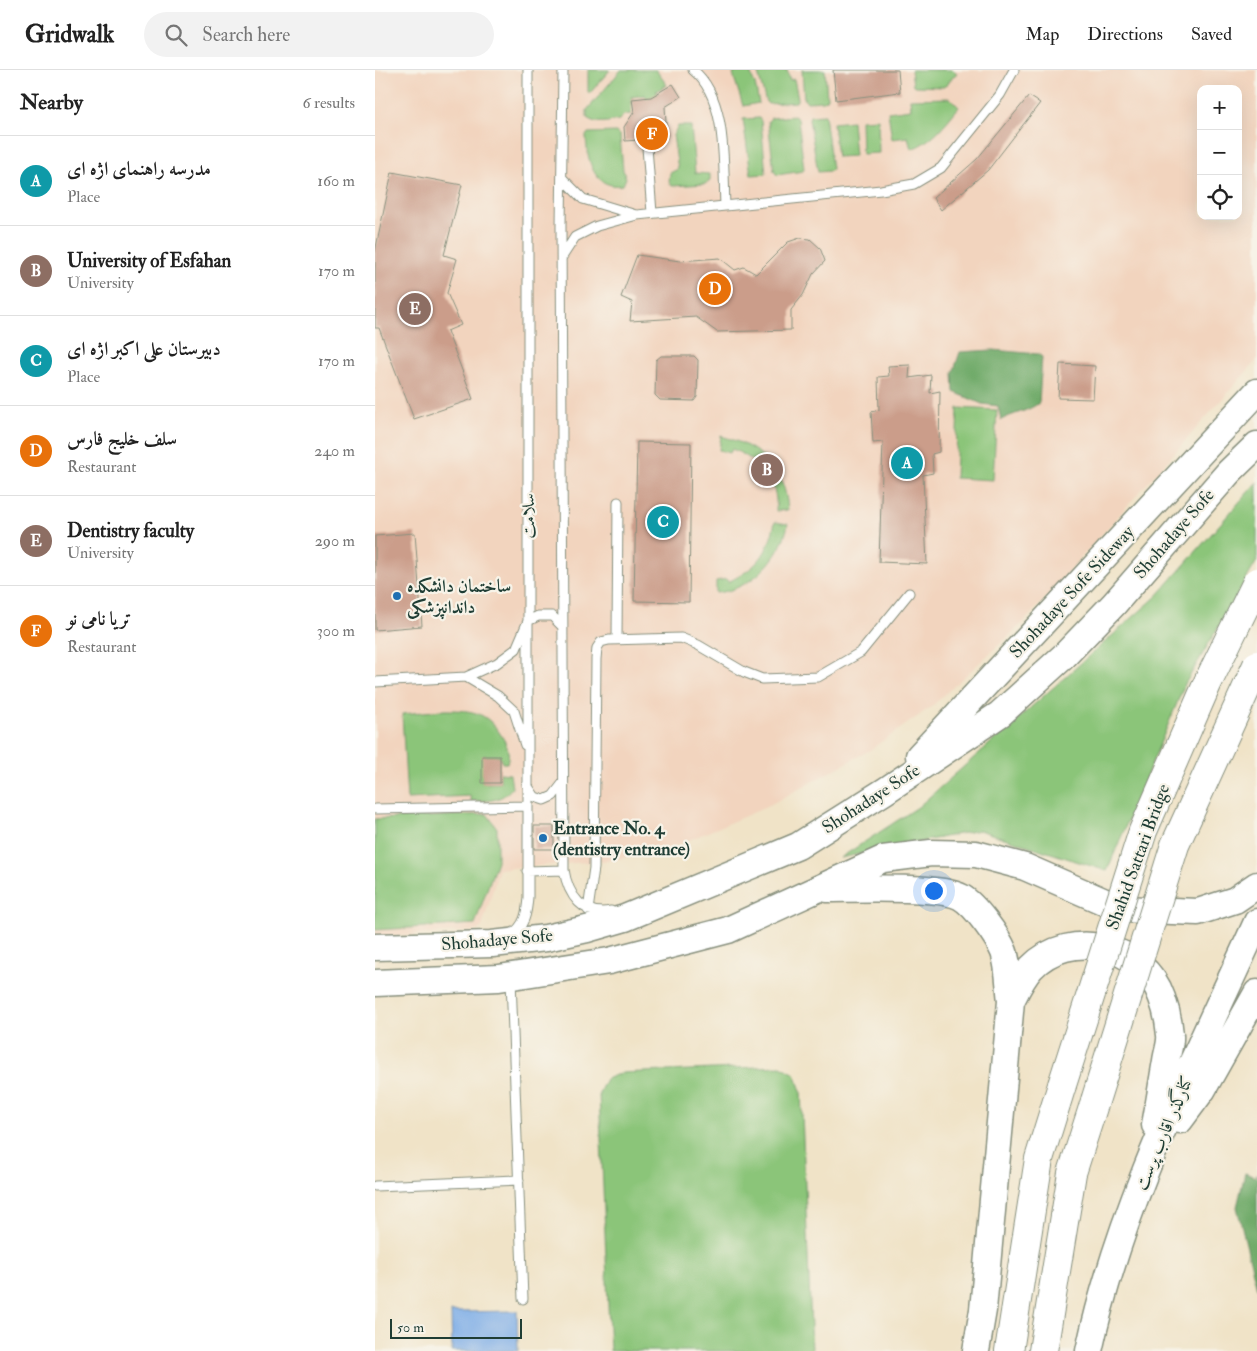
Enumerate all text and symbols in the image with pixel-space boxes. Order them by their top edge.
search box [144,12,494,57]
text: Gridwalk [25,19,114,50]
icon: search [162,21,190,49]
text: Search here [202,23,290,47]
text: Map [1026,23,1059,46]
text: Directions [1087,23,1163,46]
text: Saved [1191,23,1232,46]
map controls [1197,85,1242,220]
button: + [1197,85,1242,130]
text: Nearby [20,89,83,116]
text: 6 results [303,93,355,113]
pin: F [636,115,668,153]
button: − [1197,130,1242,175]
text: مدرسه راهنمای اژه ای [67,157,211,181]
text: A [31,171,41,191]
text: 160 m [317,171,355,191]
button: locate [1197,175,1242,220]
text: Place [67,187,100,207]
text: University of Esfahan [67,249,231,273]
text: B [31,261,41,281]
text: 170 m [318,261,355,281]
pin: D [699,270,731,308]
text: University [67,273,134,293]
pin: E [399,290,431,328]
text: دبیرستان علی اکبر اژه ای [67,337,221,361]
text: C [30,351,42,371]
text: 170 m [318,351,355,371]
text: Place [67,367,100,387]
text: سلف خلیج فارس [67,427,177,451]
text: D [29,441,43,461]
text: 240 m [314,441,355,461]
pin: A [891,444,923,482]
pin: B [751,451,783,489]
text: Restaurant [67,457,136,477]
street label: Shohadaye Sofe [1129,484,1220,584]
street label: سلامت [517,493,540,539]
pin: C [647,503,679,541]
text: Dentistry faculty [67,519,194,543]
street label: Shohadaye Sofe Sideway [1005,520,1140,663]
text: E [30,531,42,551]
text: 290 m [315,531,355,551]
text: University [67,543,134,563]
place label: ساختمان دانشکده داندانپزشکی [407,575,511,620]
marker: ساختمان دانشکده داندانپزشکی [391,590,403,602]
text: تریا نامی نو [67,607,131,631]
text: F [31,621,41,641]
text: 300 m [317,621,355,641]
text: Restaurant [67,637,136,657]
street label: Shohadaye Sofe [818,759,925,839]
street label: Shahid Sattari Bridge [1101,780,1175,933]
place label: Entrance No. 4 (dentistry entrance) [553,817,690,861]
marker: Entrance No. 4 (dentistry entrance) [537,832,549,844]
your location [921,878,947,904]
street label: Shohadaye Sofe [440,924,554,956]
street label: کنارگذر اقارب پرست [1128,1071,1198,1194]
scale bar [390,1316,523,1339]
text: 50 m [397,1319,424,1336]

